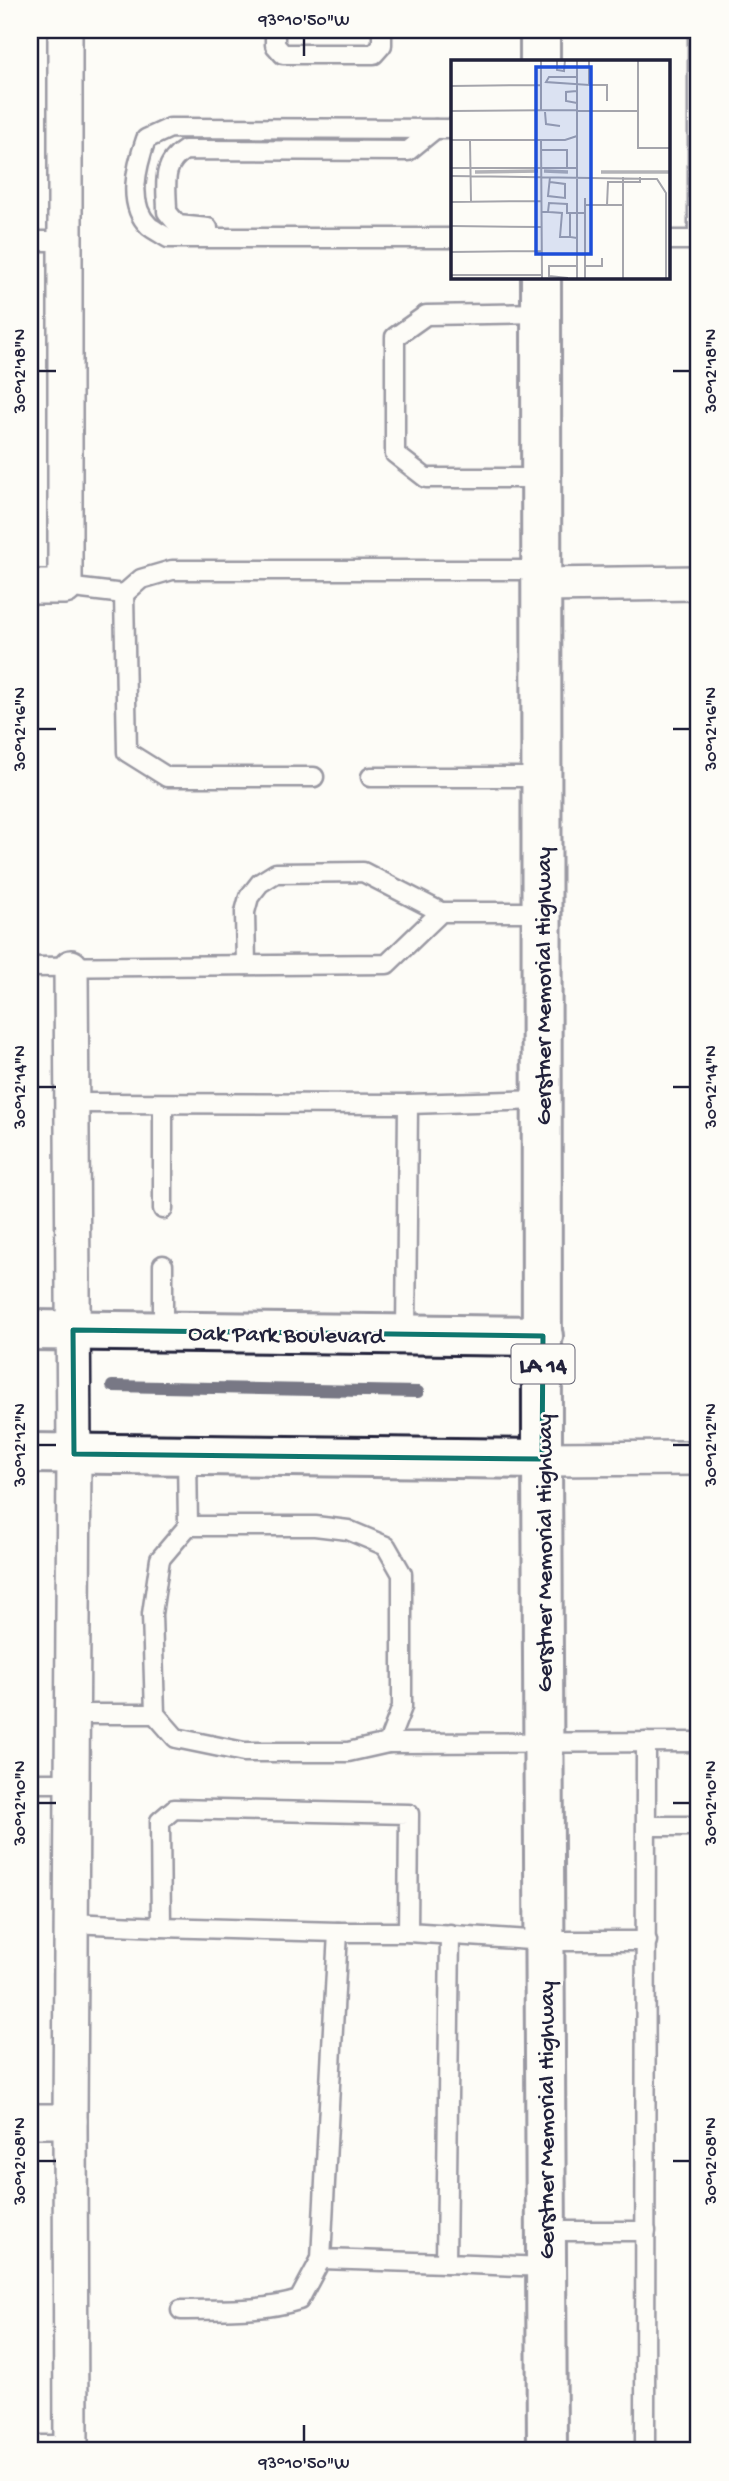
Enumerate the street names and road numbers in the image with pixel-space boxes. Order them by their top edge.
street label: Gerstner Memorial Highway [531,847,560,1125]
street label: Oak Park Boulevard [188,1320,386,1353]
road number: LA 14 [512,1344,574,1384]
street label: Gerstner Memorial Highway [532,1414,561,1692]
street label: Gerstner Memorial Highway [534,1981,563,2259]

